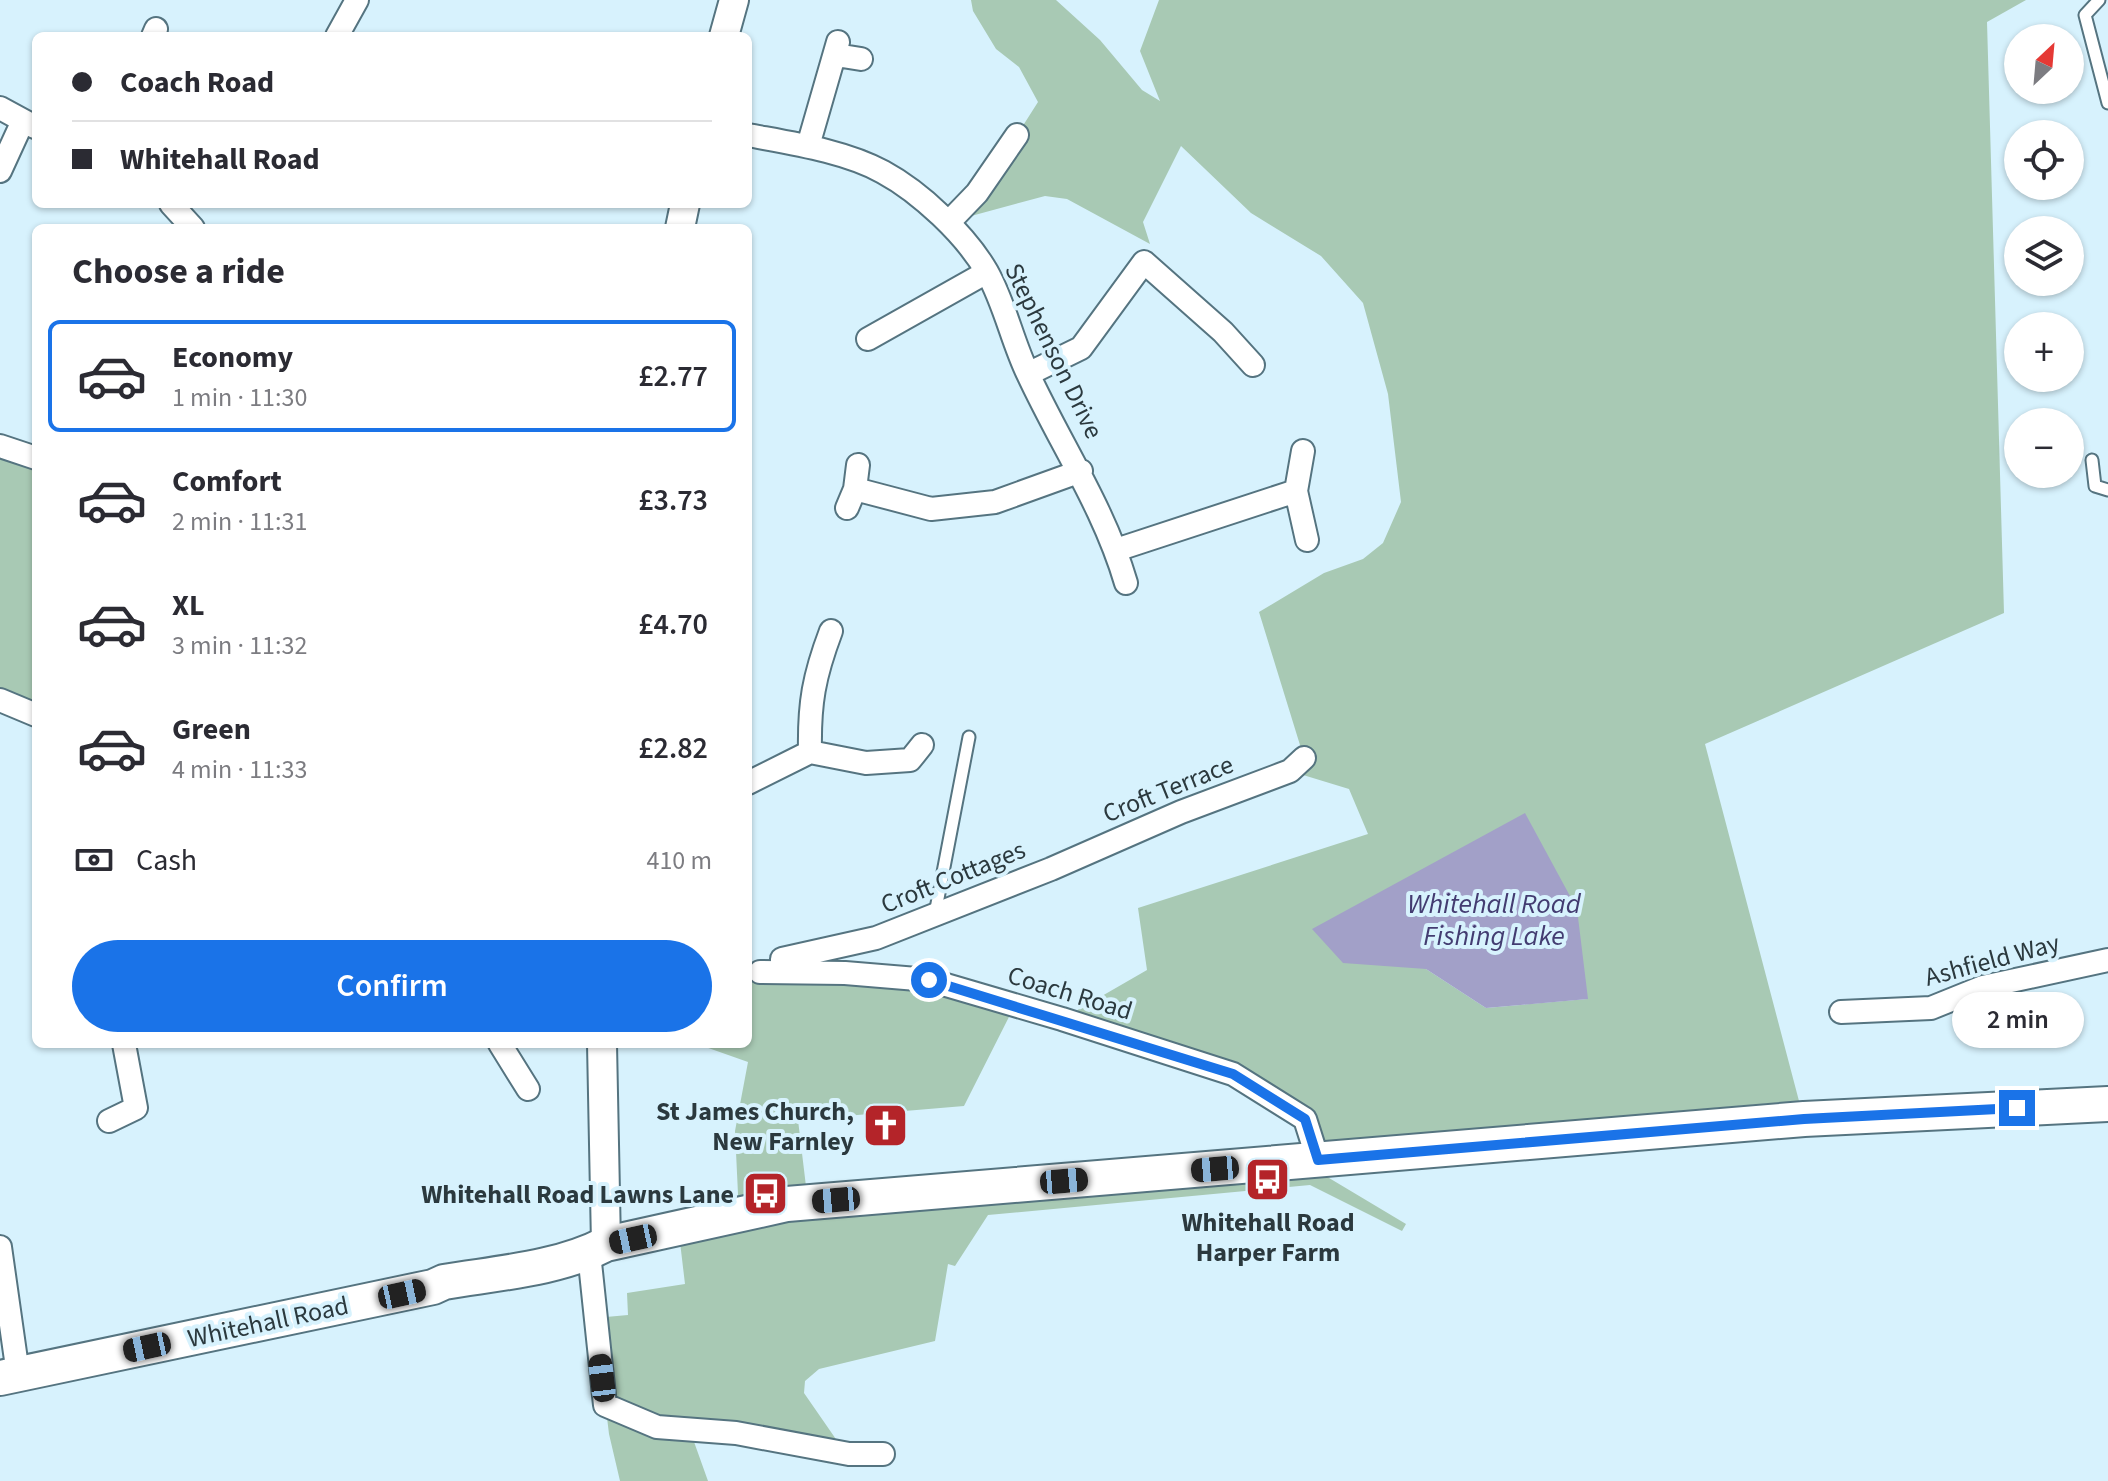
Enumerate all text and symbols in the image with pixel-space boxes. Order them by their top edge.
north arrow [2004,24,2084,104]
map controls [2004,24,2084,488]
text: Coach Road [120,61,274,104]
button: locate [2004,120,2084,200]
text: Whitehall Road [120,138,320,181]
button: layers [2004,216,2084,296]
text: Choose a ride [72,246,285,297]
street label: Stephenson Drive [995,257,1113,445]
button: + [2004,312,2084,392]
text: Economy [172,336,293,379]
icon: car [76,340,148,412]
text: £2.77 [638,355,708,398]
text: 1 min · 11:30 [172,379,307,416]
button: − [2004,408,2084,488]
text: Comfort [172,460,282,503]
icon: car [76,464,148,536]
text: £3.73 [638,479,708,522]
text: 2 min · 11:31 [172,503,307,540]
text: XL [172,584,205,627]
icon: car [76,588,148,660]
text: £4.70 [638,603,708,646]
text: 3 min · 11:32 [172,627,307,664]
text: Green [172,708,251,751]
icon: car [76,712,148,784]
text: £2.82 [638,727,708,770]
street label: Croft Terrace [1097,746,1239,832]
text: 4 min · 11:33 [172,751,307,788]
street label: Croft Cottages [875,831,1031,923]
icon: cash [72,838,116,882]
text: Cash [136,839,197,882]
text: 410 m [646,842,712,879]
water label: Whitehall Road Fishing Lake [1407,884,1582,956]
street label: Ashfield Way [1920,924,2064,996]
button: Confirm [72,940,712,1032]
street label: Coach Road [1003,956,1137,1030]
route start [911,962,947,998]
callout: 2 min [1951,992,2083,1048]
text: 2 min [1987,1001,2049,1038]
route end [1999,1090,2035,1126]
place label: St James Church, New Farnley [656,1093,854,1160]
church icon: St James Church, New Farnley [861,1102,909,1150]
car [1190,1155,1240,1183]
bus stop icon: Whitehall Road Harper Farm [1244,1155,1292,1203]
car [1039,1167,1089,1195]
bus stop icon: Whitehall Road Lawns Lane [741,1170,789,1218]
place label: Whitehall Road Lawns Lane [421,1176,734,1213]
car [811,1186,861,1214]
place label: Whitehall Road Harper Farm [1181,1204,1355,1271]
car [607,1222,659,1256]
car [376,1277,428,1311]
street label: Whitehall Road [184,1287,352,1357]
car [121,1330,173,1364]
car [587,1353,617,1403]

